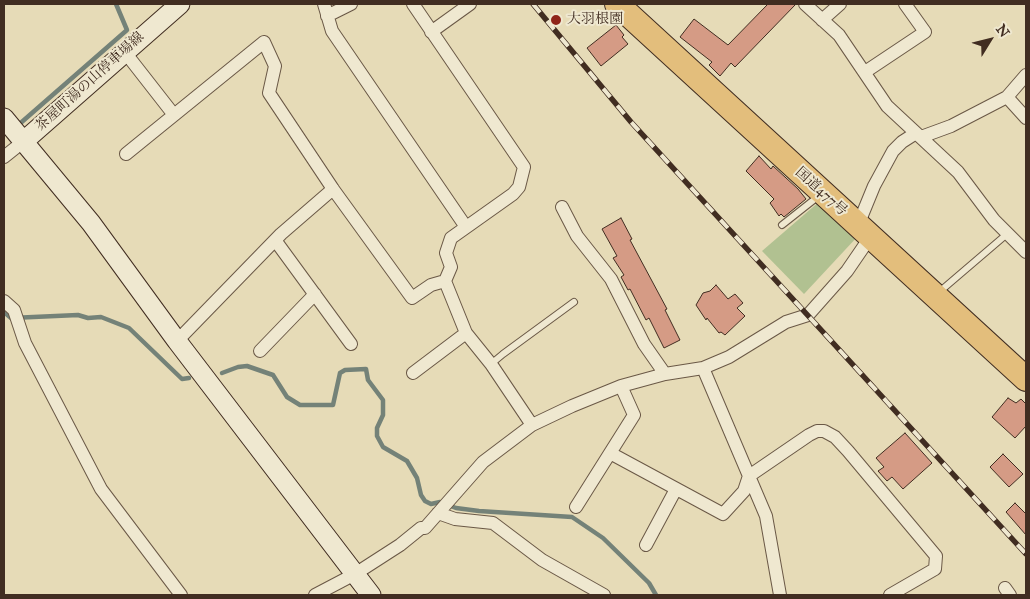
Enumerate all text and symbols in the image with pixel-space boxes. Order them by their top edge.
place label: 大羽根園 [567,12,623,28]
marker: 大羽根園 [549,13,563,27]
north arrow [965,15,1015,65]
text: N [992,21,1013,41]
street label: 茶屋町湯の山停車場線 [32,29,148,135]
street label: 国道477号 [792,164,850,220]

